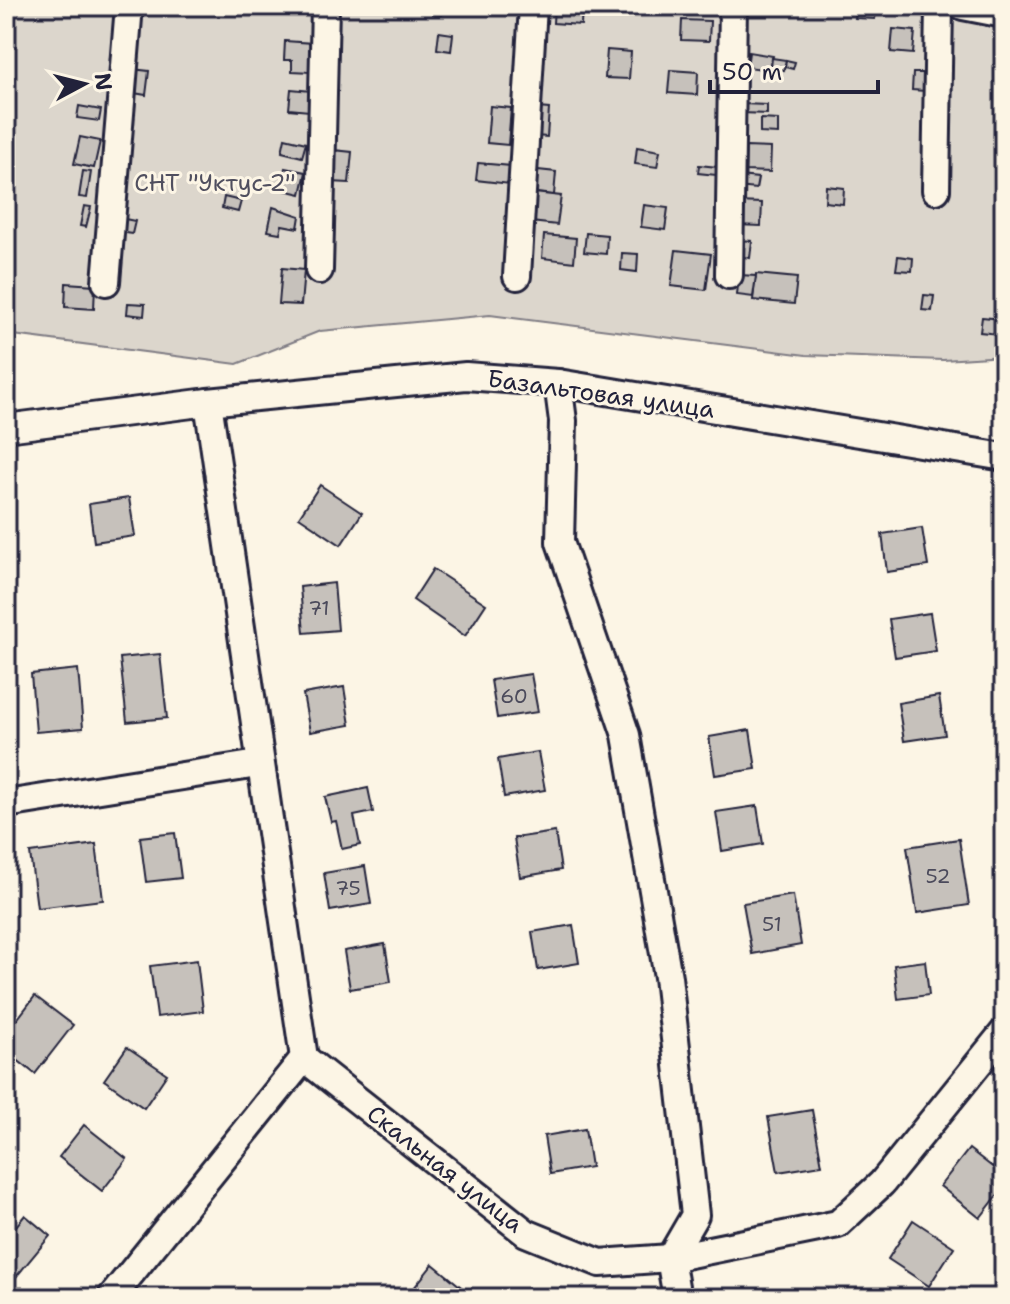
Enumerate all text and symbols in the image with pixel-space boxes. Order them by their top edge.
north arrow [44,44,124,124]
scale bar [710,44,878,94]
text: 50 m [722,56,782,88]
text: N [88,71,119,92]
park label: СНТ "Уктус-2" [134,167,296,199]
street label: Базальтовая улица [485,362,717,426]
house number: 71 [308,595,330,621]
house number: 60 [500,683,528,709]
house number: 52 [925,863,951,889]
house number: 75 [335,875,361,901]
house number: 51 [762,911,782,937]
street label: Скальная улица [360,1098,530,1240]

